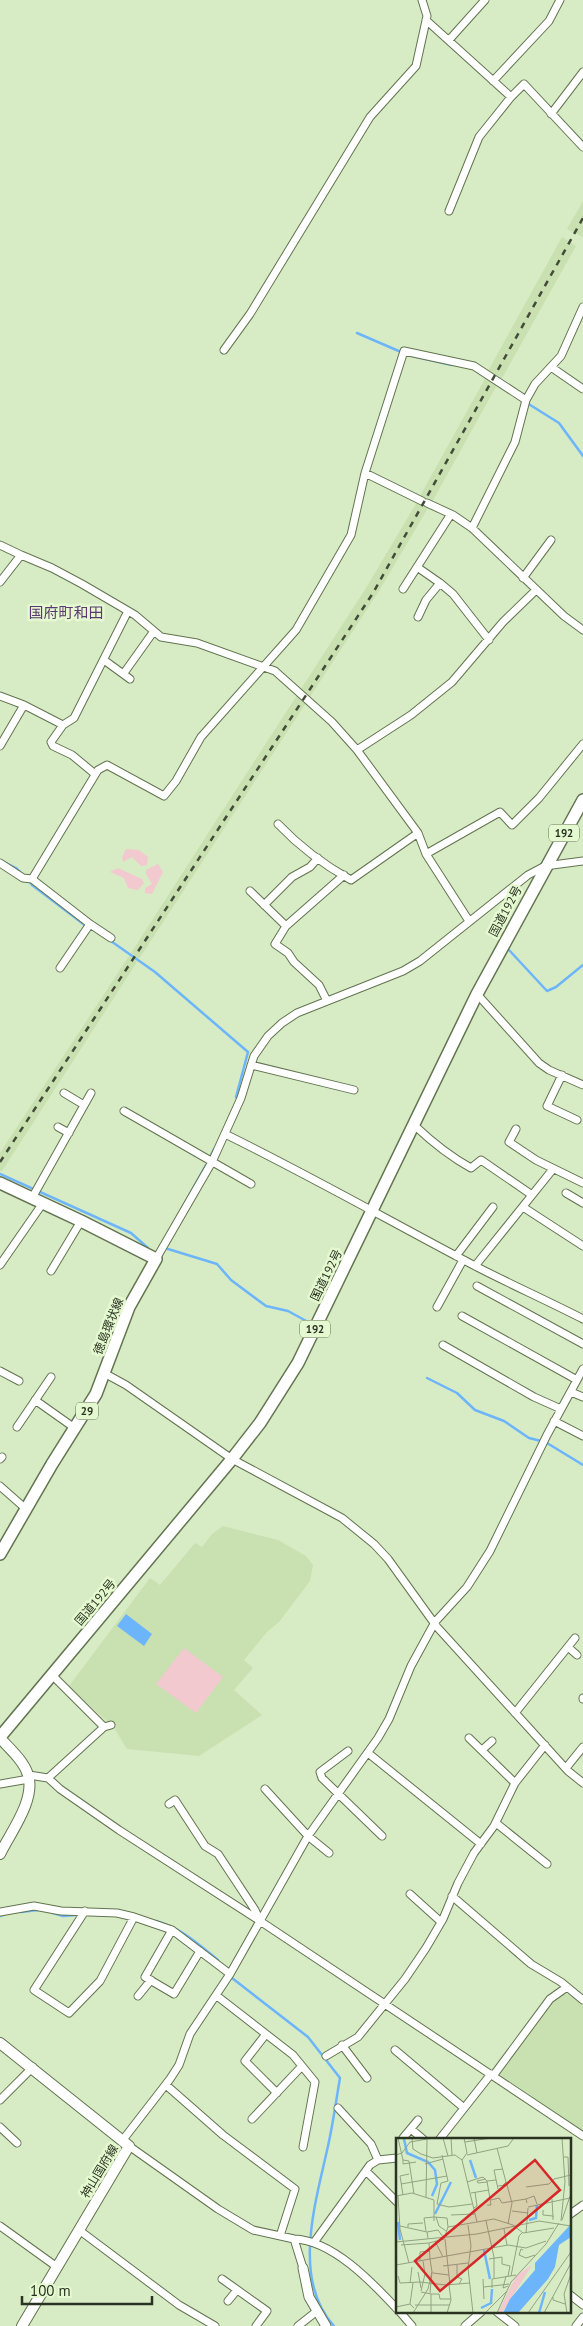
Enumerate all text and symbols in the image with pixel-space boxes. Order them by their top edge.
district label: 国府町和田 [28,603,104,622]
road number: 192 [549,824,579,841]
street label: 国道192号 [485,883,525,939]
street label: 国道192号 [307,1247,345,1303]
street label: 徳島環状線 [90,1295,126,1357]
road number: 192 [300,1320,330,1338]
road number: 29 [76,1402,98,1420]
street label: 国道192号 [71,1576,119,1628]
inset map [396,2138,570,2314]
street label: 神山国府線 [77,2141,121,2201]
scale bar [22,2274,152,2306]
text: 100 m [30,2281,71,2300]

